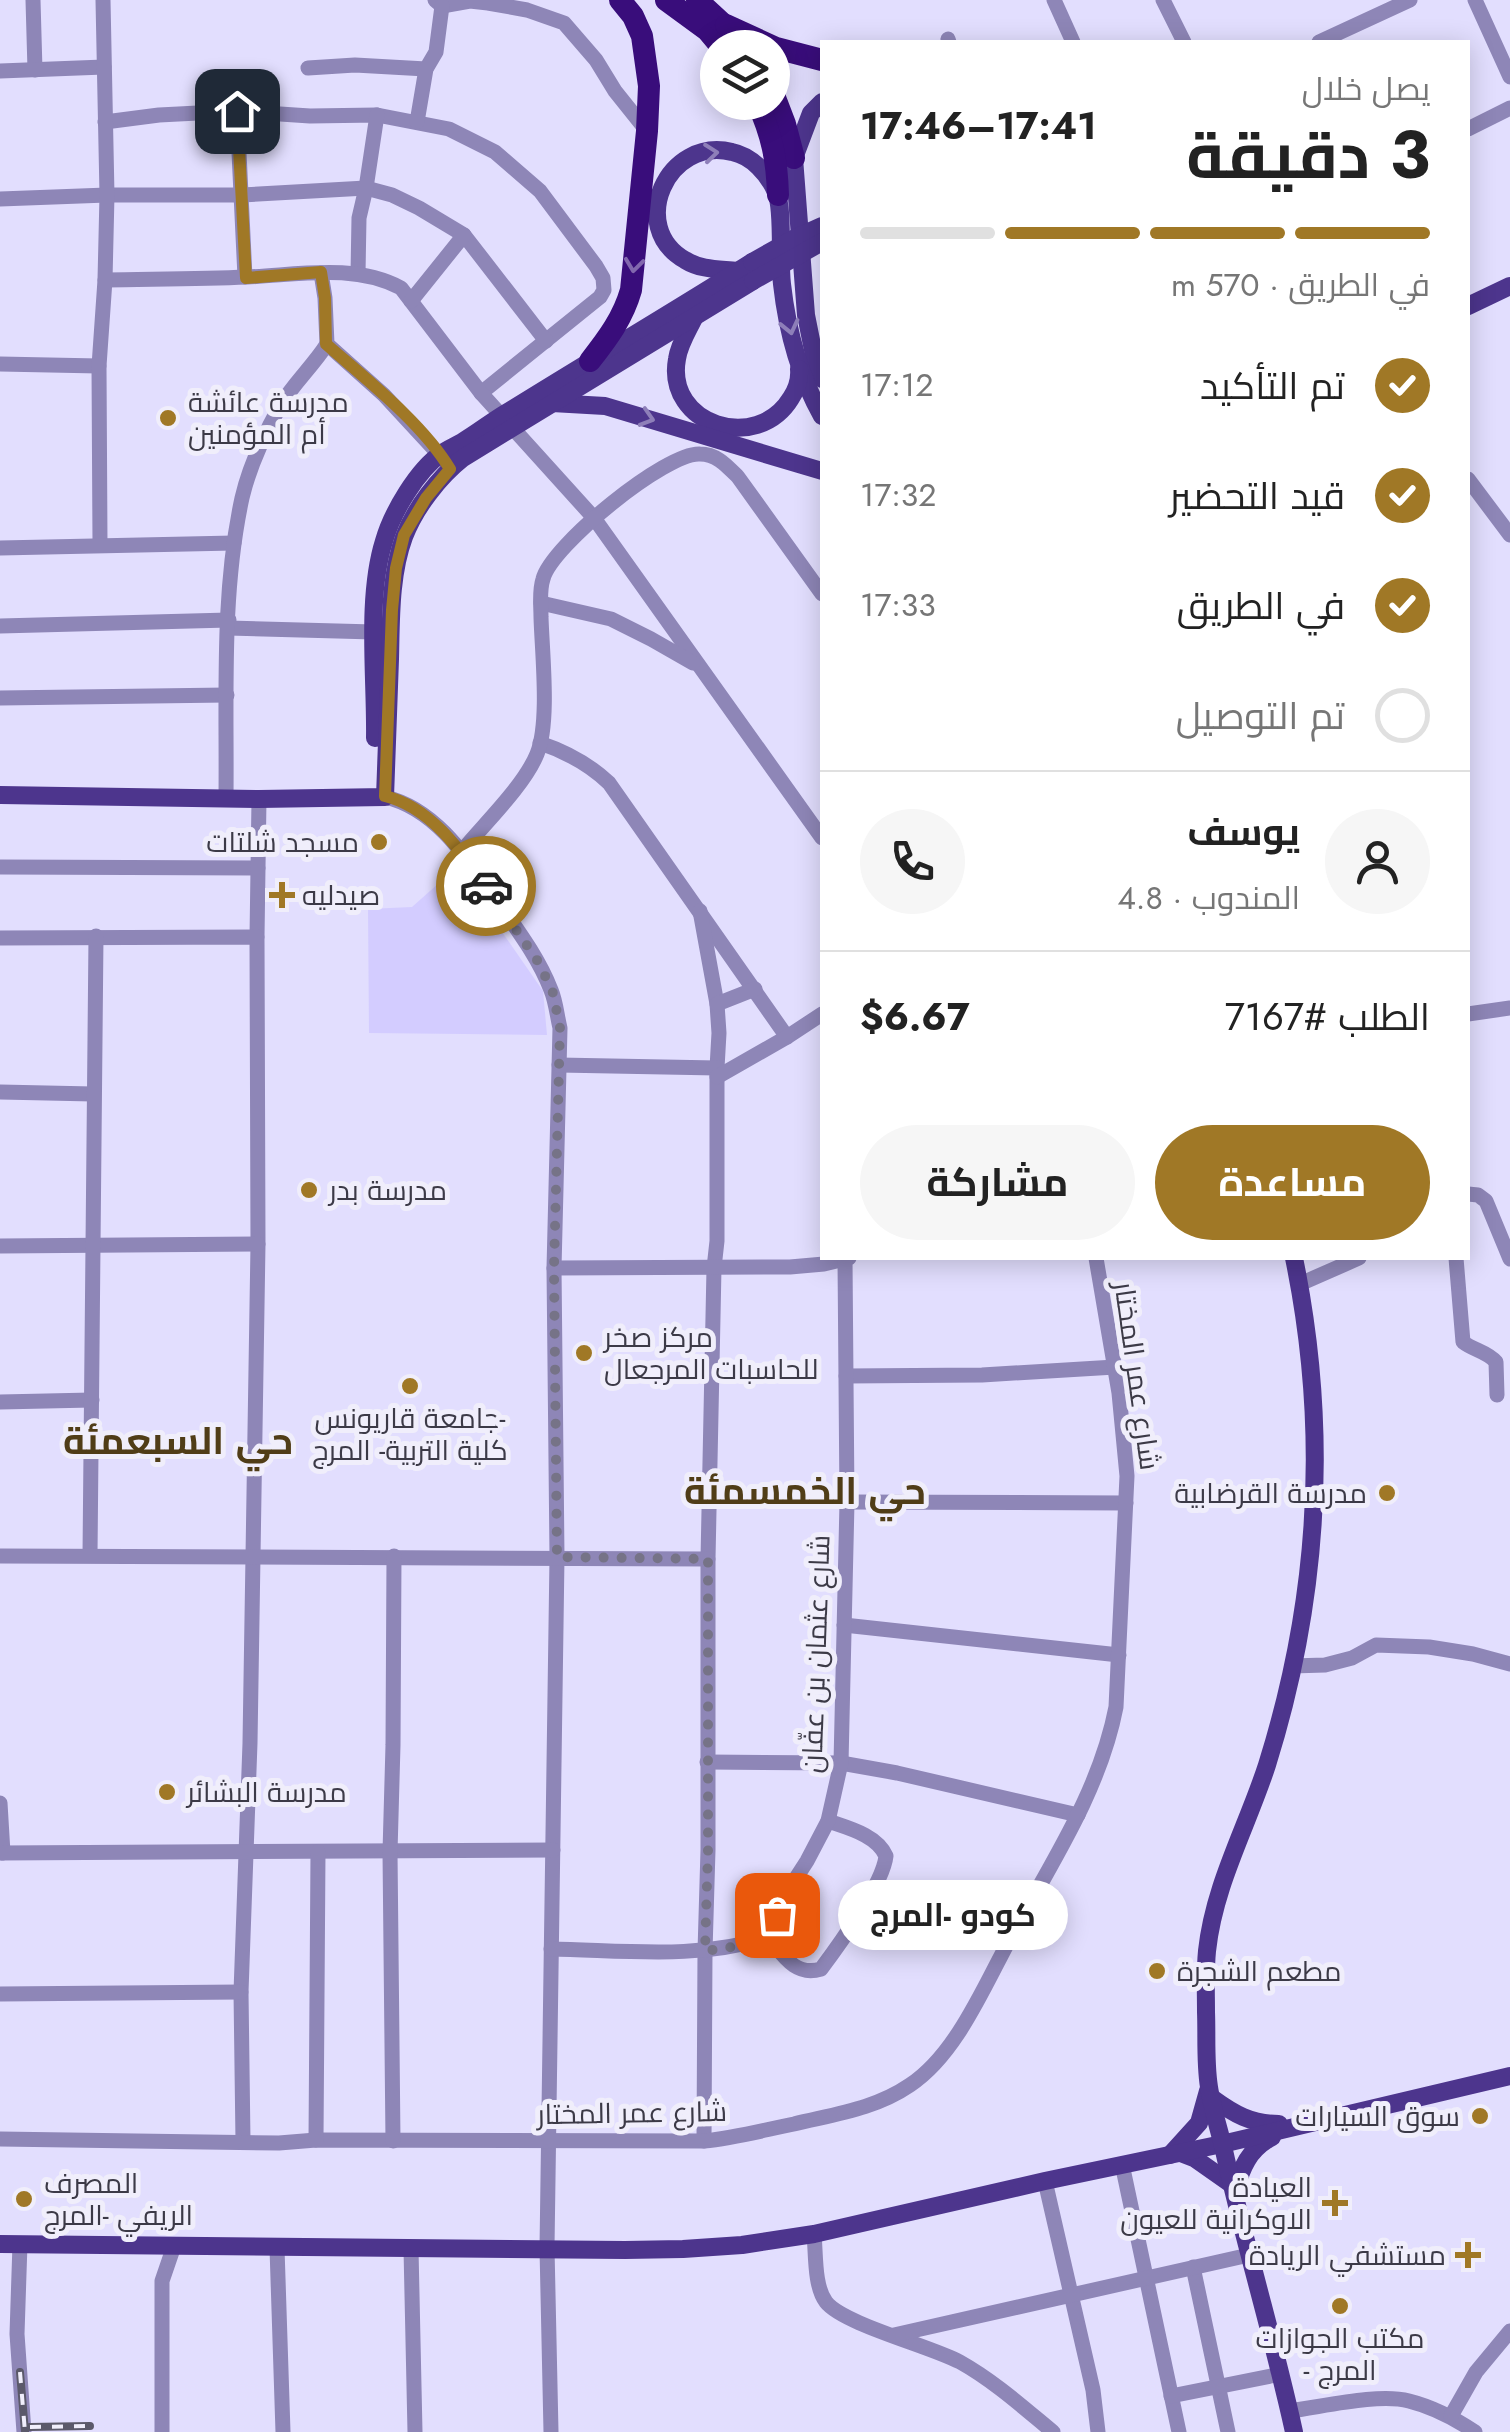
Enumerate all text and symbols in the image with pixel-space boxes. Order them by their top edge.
map controls [700,30,790,120]
button: layers [700,30,790,120]
text: يصل خلال [1302,66,1430,112]
pin [195,69,280,154]
icon: home [210,84,265,139]
text: 17:41–17:46 [860,98,1097,153]
text: 3 دقيقة [1186,108,1430,202]
one-way arrow [703,142,719,164]
one-way arrow [624,257,645,273]
text: في الطريق · 570 m [1171,262,1430,308]
one-way arrow [778,318,799,335]
text: تم التأكيد [1200,358,1345,413]
icon: check [1375,358,1430,413]
text: 17:12 [860,362,933,408]
place label: مدرسة عائشة أم المؤمنين [188,382,349,455]
one-way arrow [638,406,655,427]
marker: مدرسة عائشة أم المؤمنين [157,407,179,429]
text: قيد التحضير [1169,468,1345,523]
icon: check [1375,468,1430,523]
text: 17:32 [860,472,936,518]
text: في الطريق [1177,578,1345,633]
icon: check [1375,578,1430,633]
text: 17:33 [860,582,936,628]
text: تم التوصيل [1176,688,1345,743]
text: يوسف [1187,804,1300,859]
button: phone [860,809,965,914]
button: person [1325,809,1430,914]
place label: مسجد شلتات [206,822,359,863]
marker: مسجد شلتات [368,831,390,853]
courier [436,836,536,936]
icon: car [459,859,514,914]
place label: صيدليه [302,875,380,916]
text: المندوب · 4.8 [1117,875,1300,921]
marker: صيدليه [271,884,293,906]
text: $6.67 [860,989,970,1044]
text: الطلب #7167 [1225,989,1430,1044]
button: مشاركة [860,1125,1135,1240]
button: مساعدة [1155,1125,1430,1240]
place label: مدرسة بدر [327,1170,447,1211]
marker: مدرسة بدر [298,1179,320,1201]
street label: شارع عمر المختار [1103,1277,1171,1473]
place label: مركز صخر للحاسبات المرجعال [602,1317,818,1390]
marker: مركز صخر للحاسبات المرجعال [573,1342,595,1364]
marker: جامعة قاريونس- كلية التربية- المرج [399,1375,421,1397]
place label: جامعة قاريونس- كلية التربية- المرج [312,1398,508,1471]
district label: حي السبعمئة [63,1413,293,1472]
district label: حي الخمسمئة [684,1463,926,1522]
place label: مدرسة القرضابية [1174,1473,1367,1514]
marker: مدرسة القرضابية [1376,1482,1398,1504]
street label: شارع عثمان بن عفّان [791,1534,841,1774]
place label: مدرسة البشائر [185,1772,347,1813]
marker: مدرسة البشائر [156,1781,178,1803]
pin [735,1873,820,1958]
callout: كودو -المرج [837,1880,1067,1950]
icon: bag [750,1888,805,1943]
text: كودو -المرج [870,1892,1036,1938]
place label: مطعم الشجرة [1177,1951,1342,1992]
marker: مطعم الشجرة [1146,1960,1168,1982]
street label: شارع عمر المختار [535,2091,727,2135]
place label: سوق السيارات [1295,2096,1460,2137]
marker: سوق السيارات [1469,2105,1491,2127]
place label: المصرف الريفي -المرج [44,2163,193,2237]
place label: العيادة الاوكرانية للعيون [1120,2167,1312,2240]
marker: المصرف الريفي -المرج [13,2188,35,2210]
marker: العيادة الاوكرانية للعيون [1322,2190,1348,2216]
place label: مستشفي الريادة [1249,2235,1446,2277]
marker: مستشفي الريادة [1455,2242,1481,2268]
marker: مكتب الجوازات - المرج [1329,2295,1351,2317]
place label: مكتب الجوازات - المرج [1256,2318,1424,2391]

